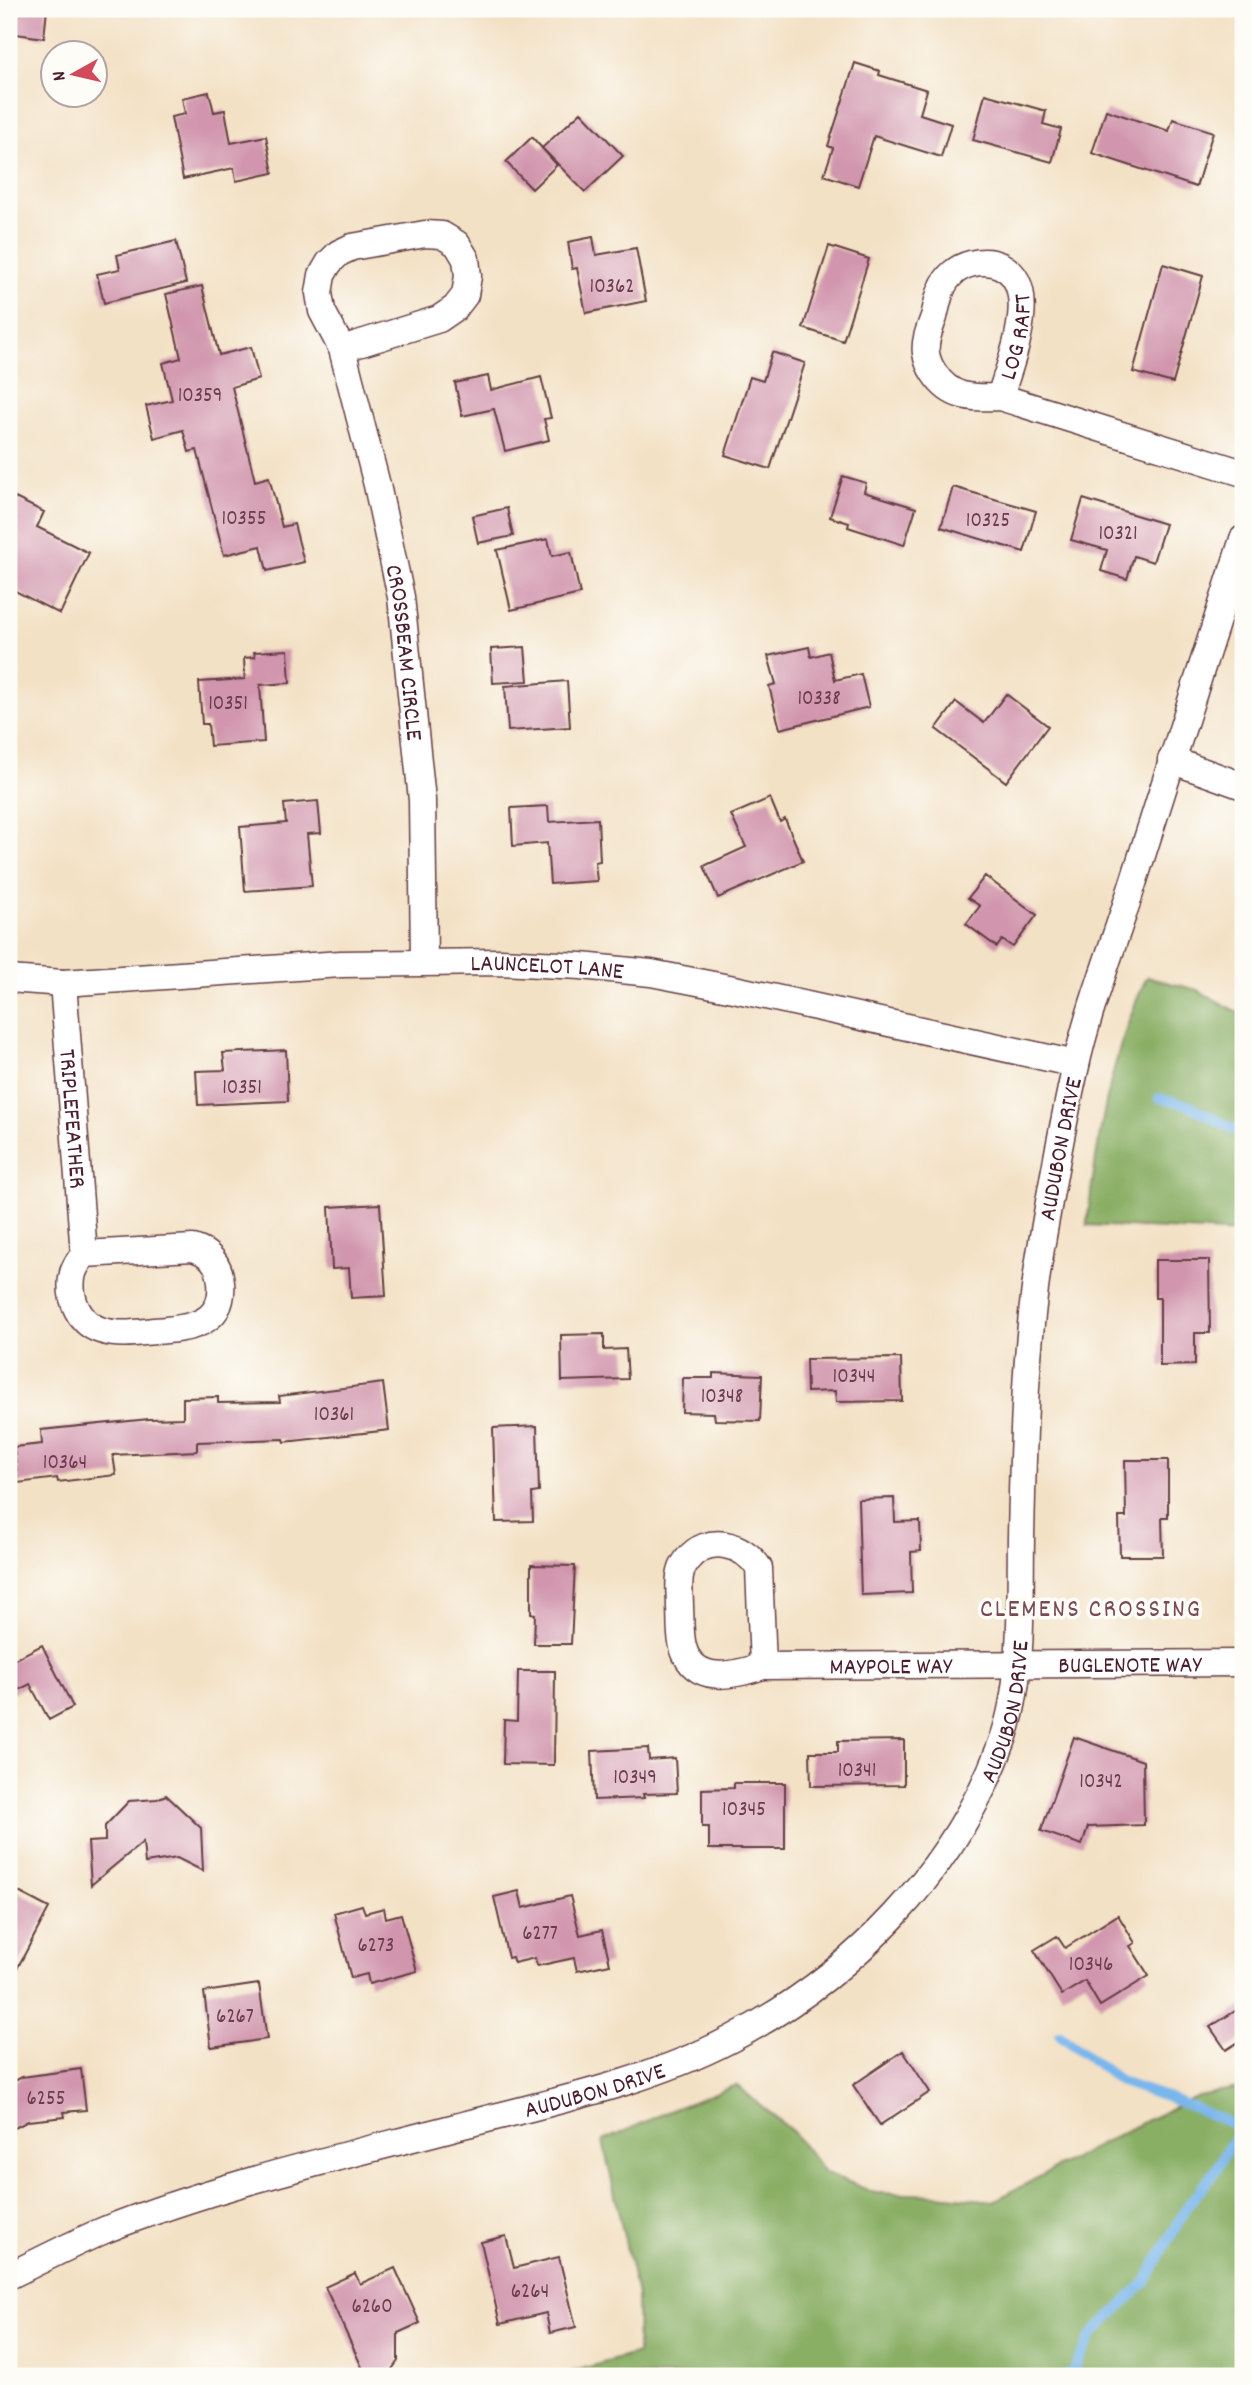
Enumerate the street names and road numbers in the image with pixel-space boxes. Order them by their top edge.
street label: LOG RAFT [993,291,1042,385]
street label: CROSSBEAM CIRCLE [374,562,430,742]
street label: LAUNCELOT LANE [470,948,625,990]
street label: TRIPLEFEATHER [48,1048,93,1190]
street label: AUDUBON DRIVE [1032,1074,1093,1224]
street label: AUDUBON DRIVE [973,1640,1039,1789]
street label: BUGLENOTE WAY [1058,1649,1203,1684]
street label: MAYPOLE WAY [829,1651,953,1686]
street label: AUDUBON DRIVE [521,2055,671,2129]

